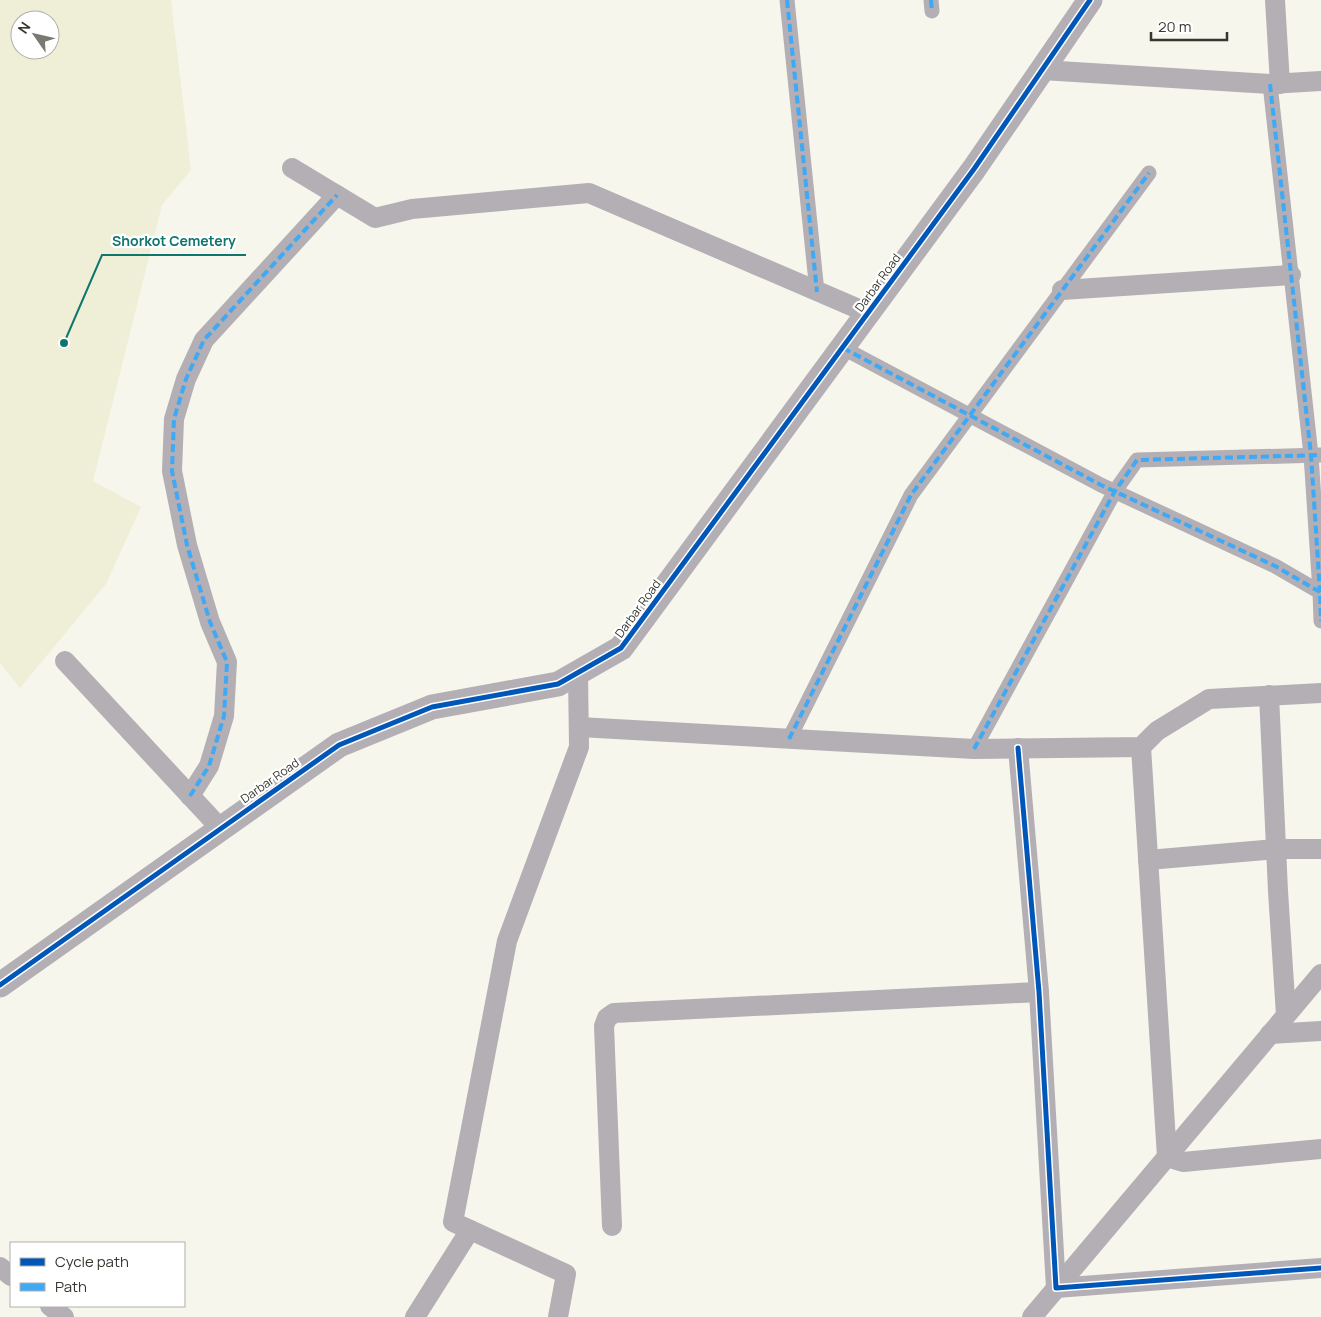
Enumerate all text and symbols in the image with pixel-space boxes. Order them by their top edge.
north arrow [10,10,60,60]
scale bar [1151,10,1227,42]
text: 20 m [1158,16,1191,37]
text: N [13,18,34,37]
callout: Shorkot Cemetery [102,226,246,255]
text: Shorkot Cemetery [112,231,236,250]
street label: Darbar Road [851,250,904,315]
street label: Darbar Road [611,576,664,641]
street label: Darbar Road [237,754,302,807]
legend [10,1242,185,1307]
text: Cycle path [55,1251,129,1272]
text: Path [55,1276,87,1297]

